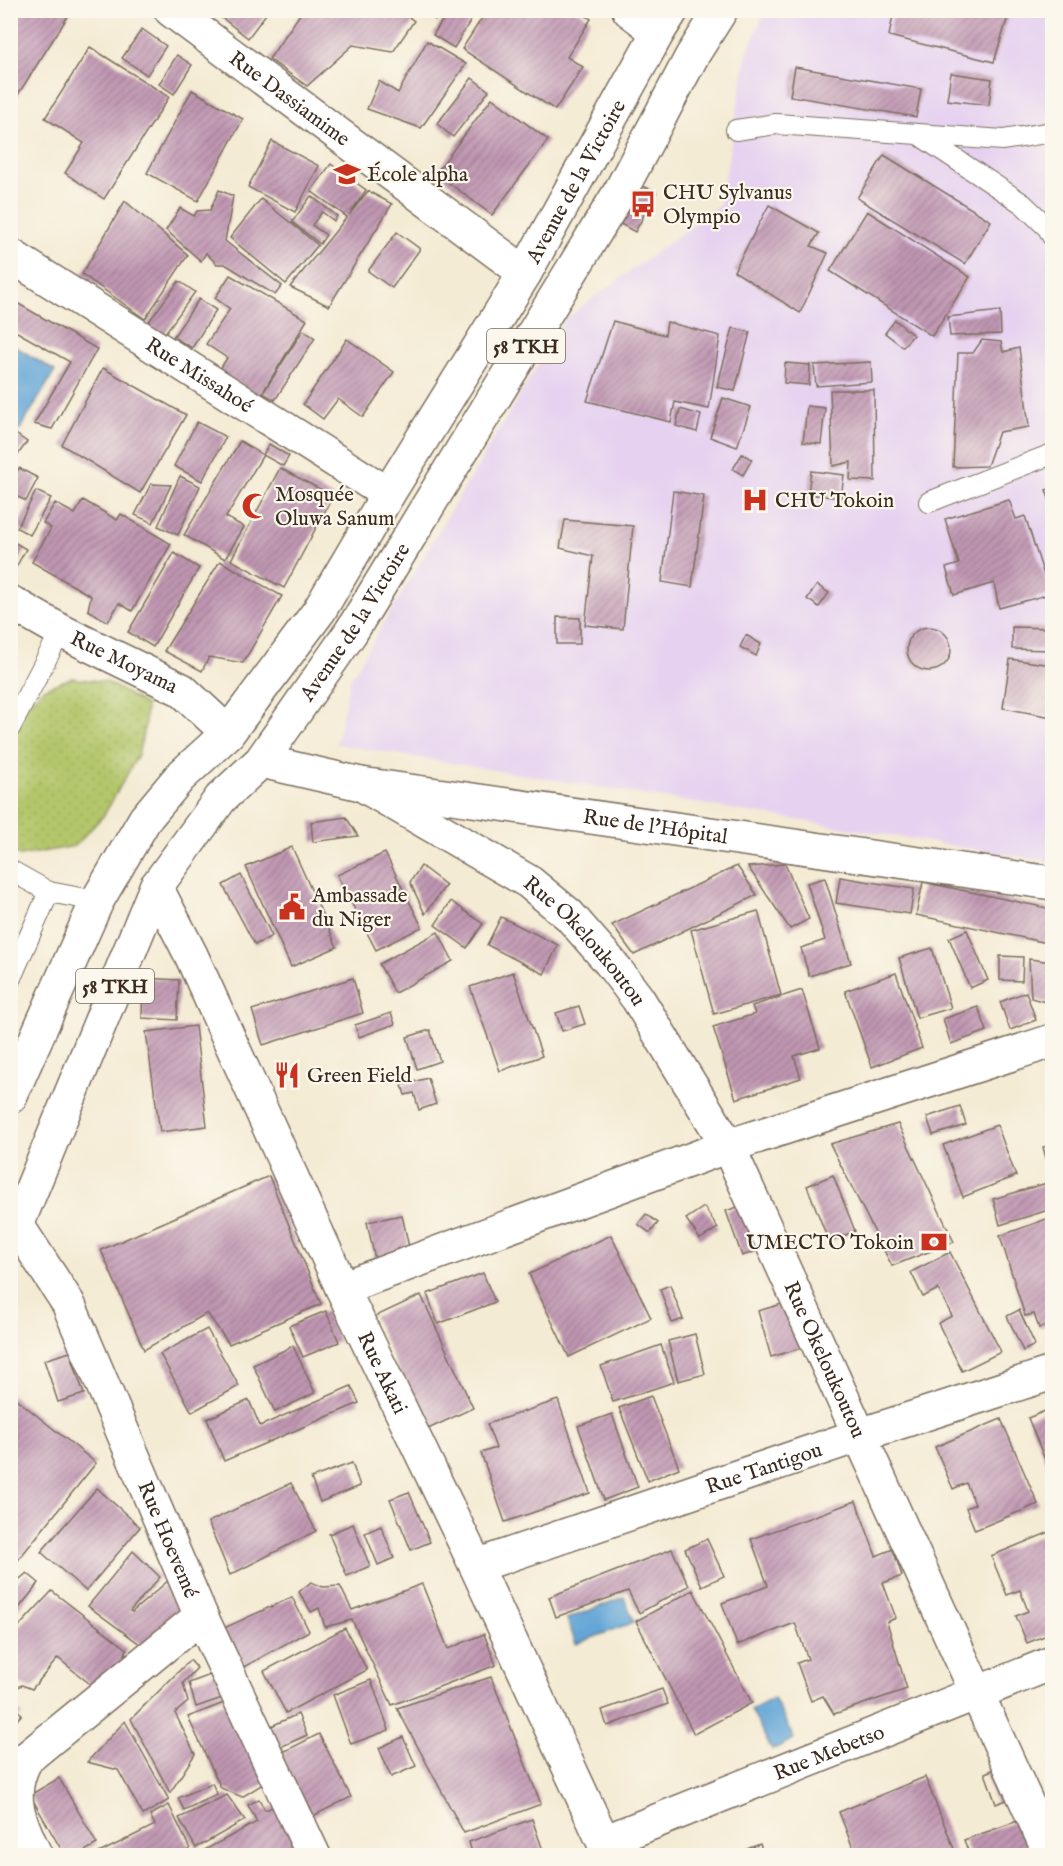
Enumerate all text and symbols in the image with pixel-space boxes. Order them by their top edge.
street label: Rue Dassiamime [223,46,355,153]
street label: Avenue de la Victoire [520,95,633,270]
school or university icon: École alpha [332,159,362,189]
place label: École alpha [367,161,469,189]
place label: CHU Sylvanus Olympio [663,180,792,231]
bus stop icon: CHU Sylvanus Olympio [628,189,658,219]
road number: 58 TKH [487,329,565,363]
street label: Rue Missahoé [140,332,258,420]
place label: Mosquée Oluwa Sanum [275,482,394,533]
hospital icon: CHU Tokoin [740,485,770,515]
place label: CHU Tokoin [775,488,894,515]
mosque icon: Mosquée Oluwa Sanum [240,491,270,521]
street label: Avenue de la Victoire [294,538,417,708]
street label: Rue Moyama [65,626,183,701]
street label: Rue de l'Hôpital [581,804,730,851]
street label: Rue Okeloukoutou [517,871,651,1012]
place label: Ambassade du Niger [311,883,408,934]
public building icon: Ambassade du Niger [277,892,307,922]
road number: 58 TKH [76,969,154,1003]
restaurant icon: Green Field [272,1060,302,1090]
place label: Green Field [307,1063,413,1090]
bank icon: UMECTO Tokoin [919,1227,949,1257]
place label: UMECTO Tokoin [746,1230,914,1257]
street label: Rue Okeloukoutou [776,1277,871,1443]
street label: Rue Akati [350,1328,413,1419]
street label: Rue Tantigou [702,1437,826,1502]
street label: Rue Hoevemé [130,1477,204,1603]
street label: Rue Mebetso [770,1719,889,1788]

